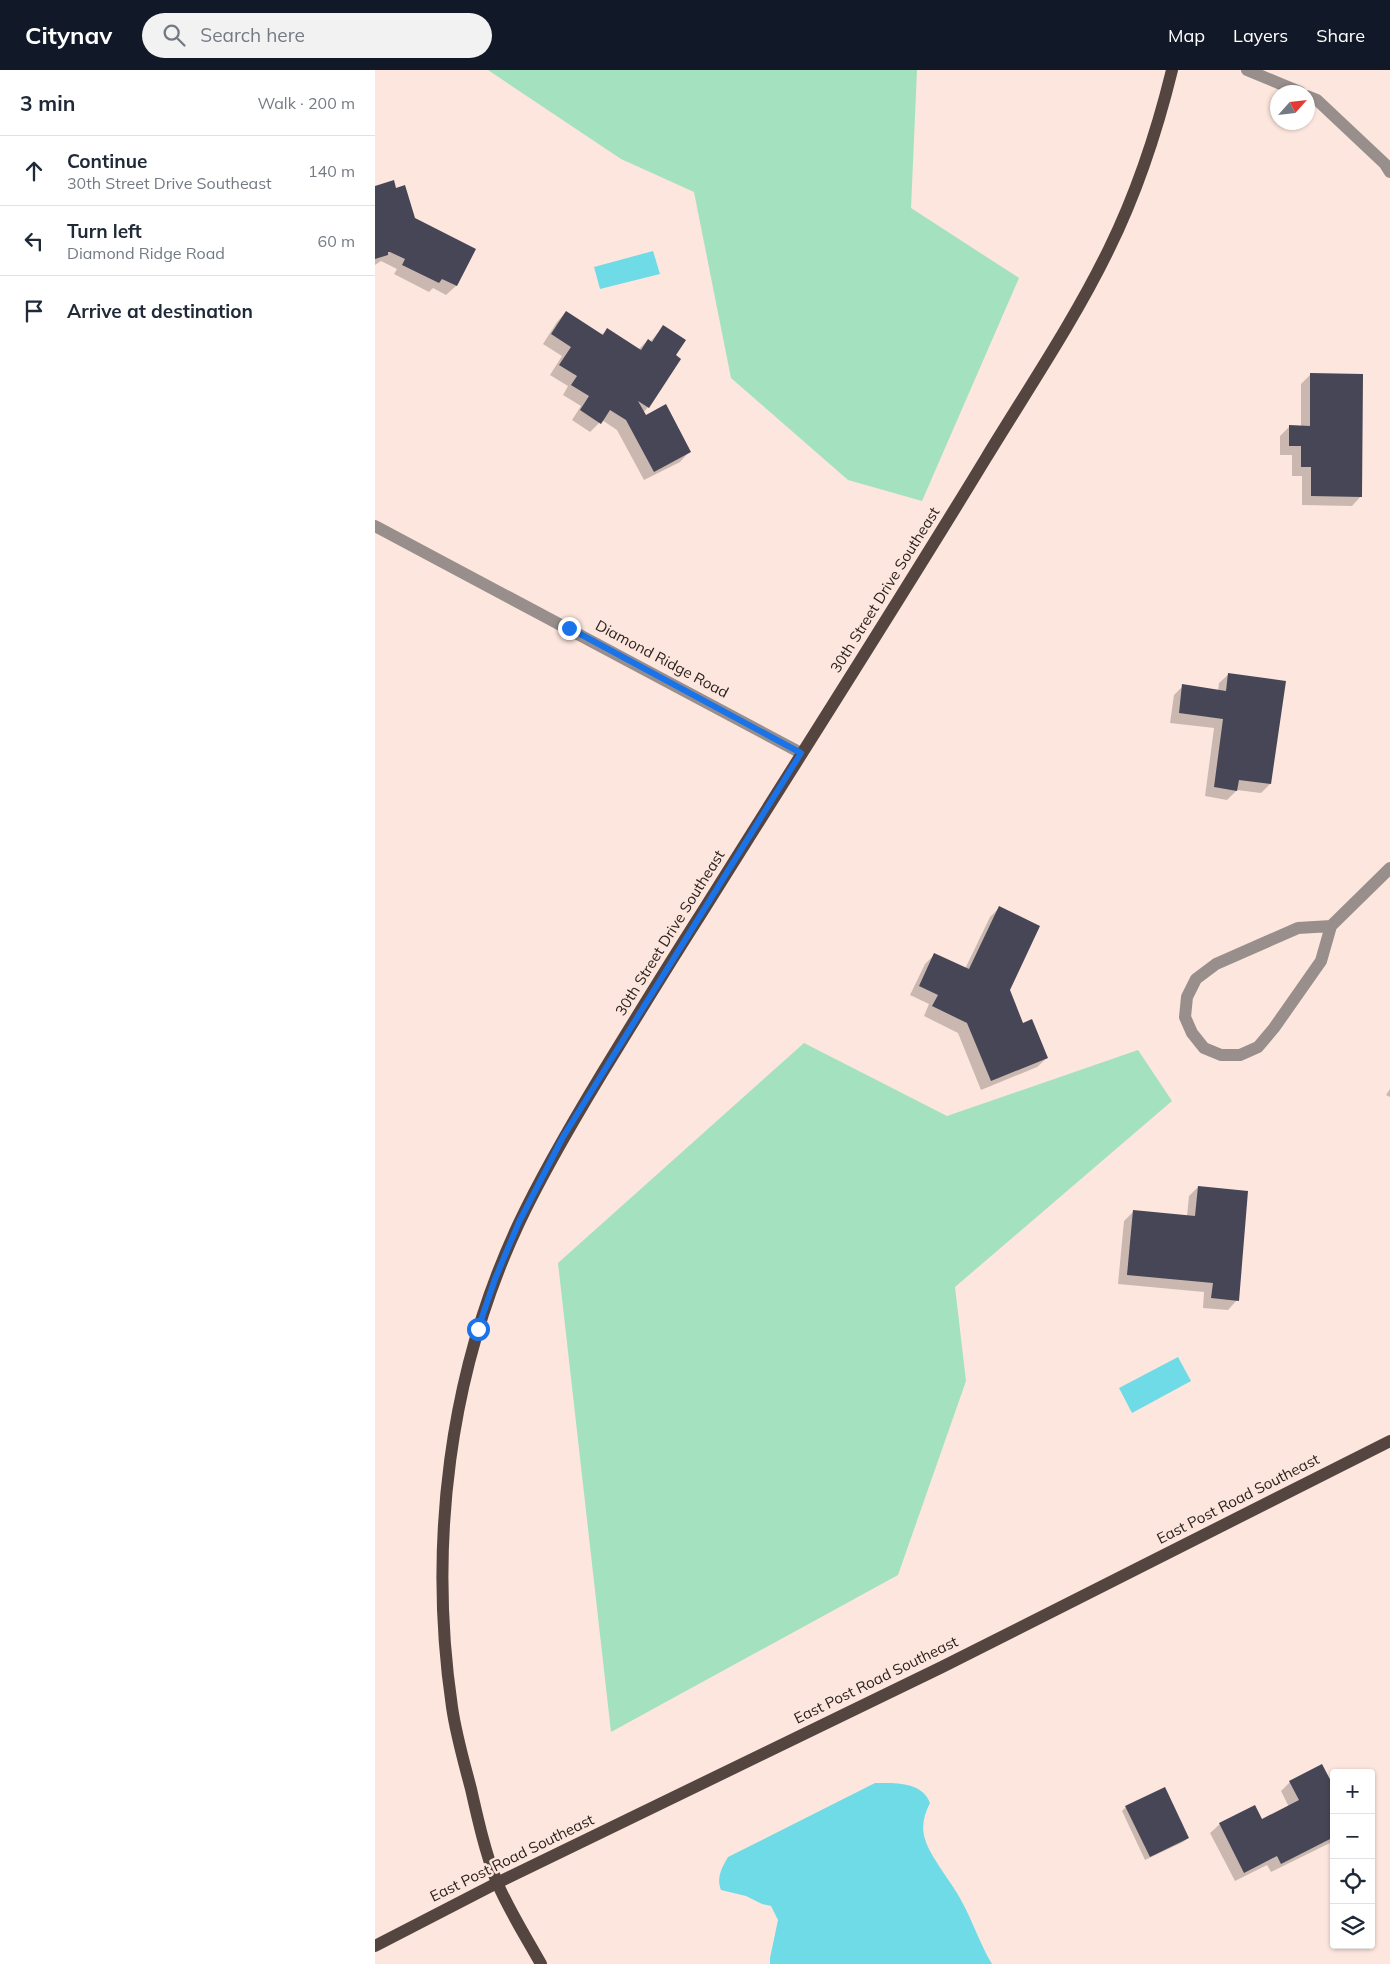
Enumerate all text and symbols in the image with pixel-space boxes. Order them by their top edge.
search box [142,13,492,58]
text: Citynav [25,20,112,50]
icon: search [160,21,188,49]
text: Search here [200,23,305,47]
text: Map [1168,24,1205,47]
text: Layers [1233,24,1288,47]
text: Share [1316,24,1365,47]
north arrow [1270,85,1315,130]
text: 3 min [20,90,75,116]
text: Walk · 200 m [257,93,355,113]
text: Continue [67,149,147,173]
icon: ahead [20,157,48,185]
text: 140 m [308,161,355,181]
text: 30th Street Drive Southeast [67,173,272,193]
text: Turn left [67,219,142,243]
icon: left [20,227,48,255]
text: 60 m [318,231,355,251]
text: Diamond Ridge Road [67,243,225,263]
icon: arrive [20,297,48,325]
text: Arrive at destination [67,299,253,323]
street label: 30th Street Drive Southeast [826,503,943,676]
street label: Diamond Ridge Road [592,615,732,702]
route end [558,617,581,640]
street label: 30th Street Drive Southeast [611,846,728,1019]
route start [467,1318,490,1341]
street label: East Post Road Southeast [1153,1449,1322,1548]
street label: East Post Road Southeast [791,1632,961,1728]
map controls [1330,1769,1375,1949]
button: + [1330,1769,1375,1814]
street label: East Post Road Southeast [427,1810,597,1906]
button: − [1330,1814,1375,1859]
button: locate [1330,1859,1375,1904]
button: layers [1330,1904,1375,1949]

